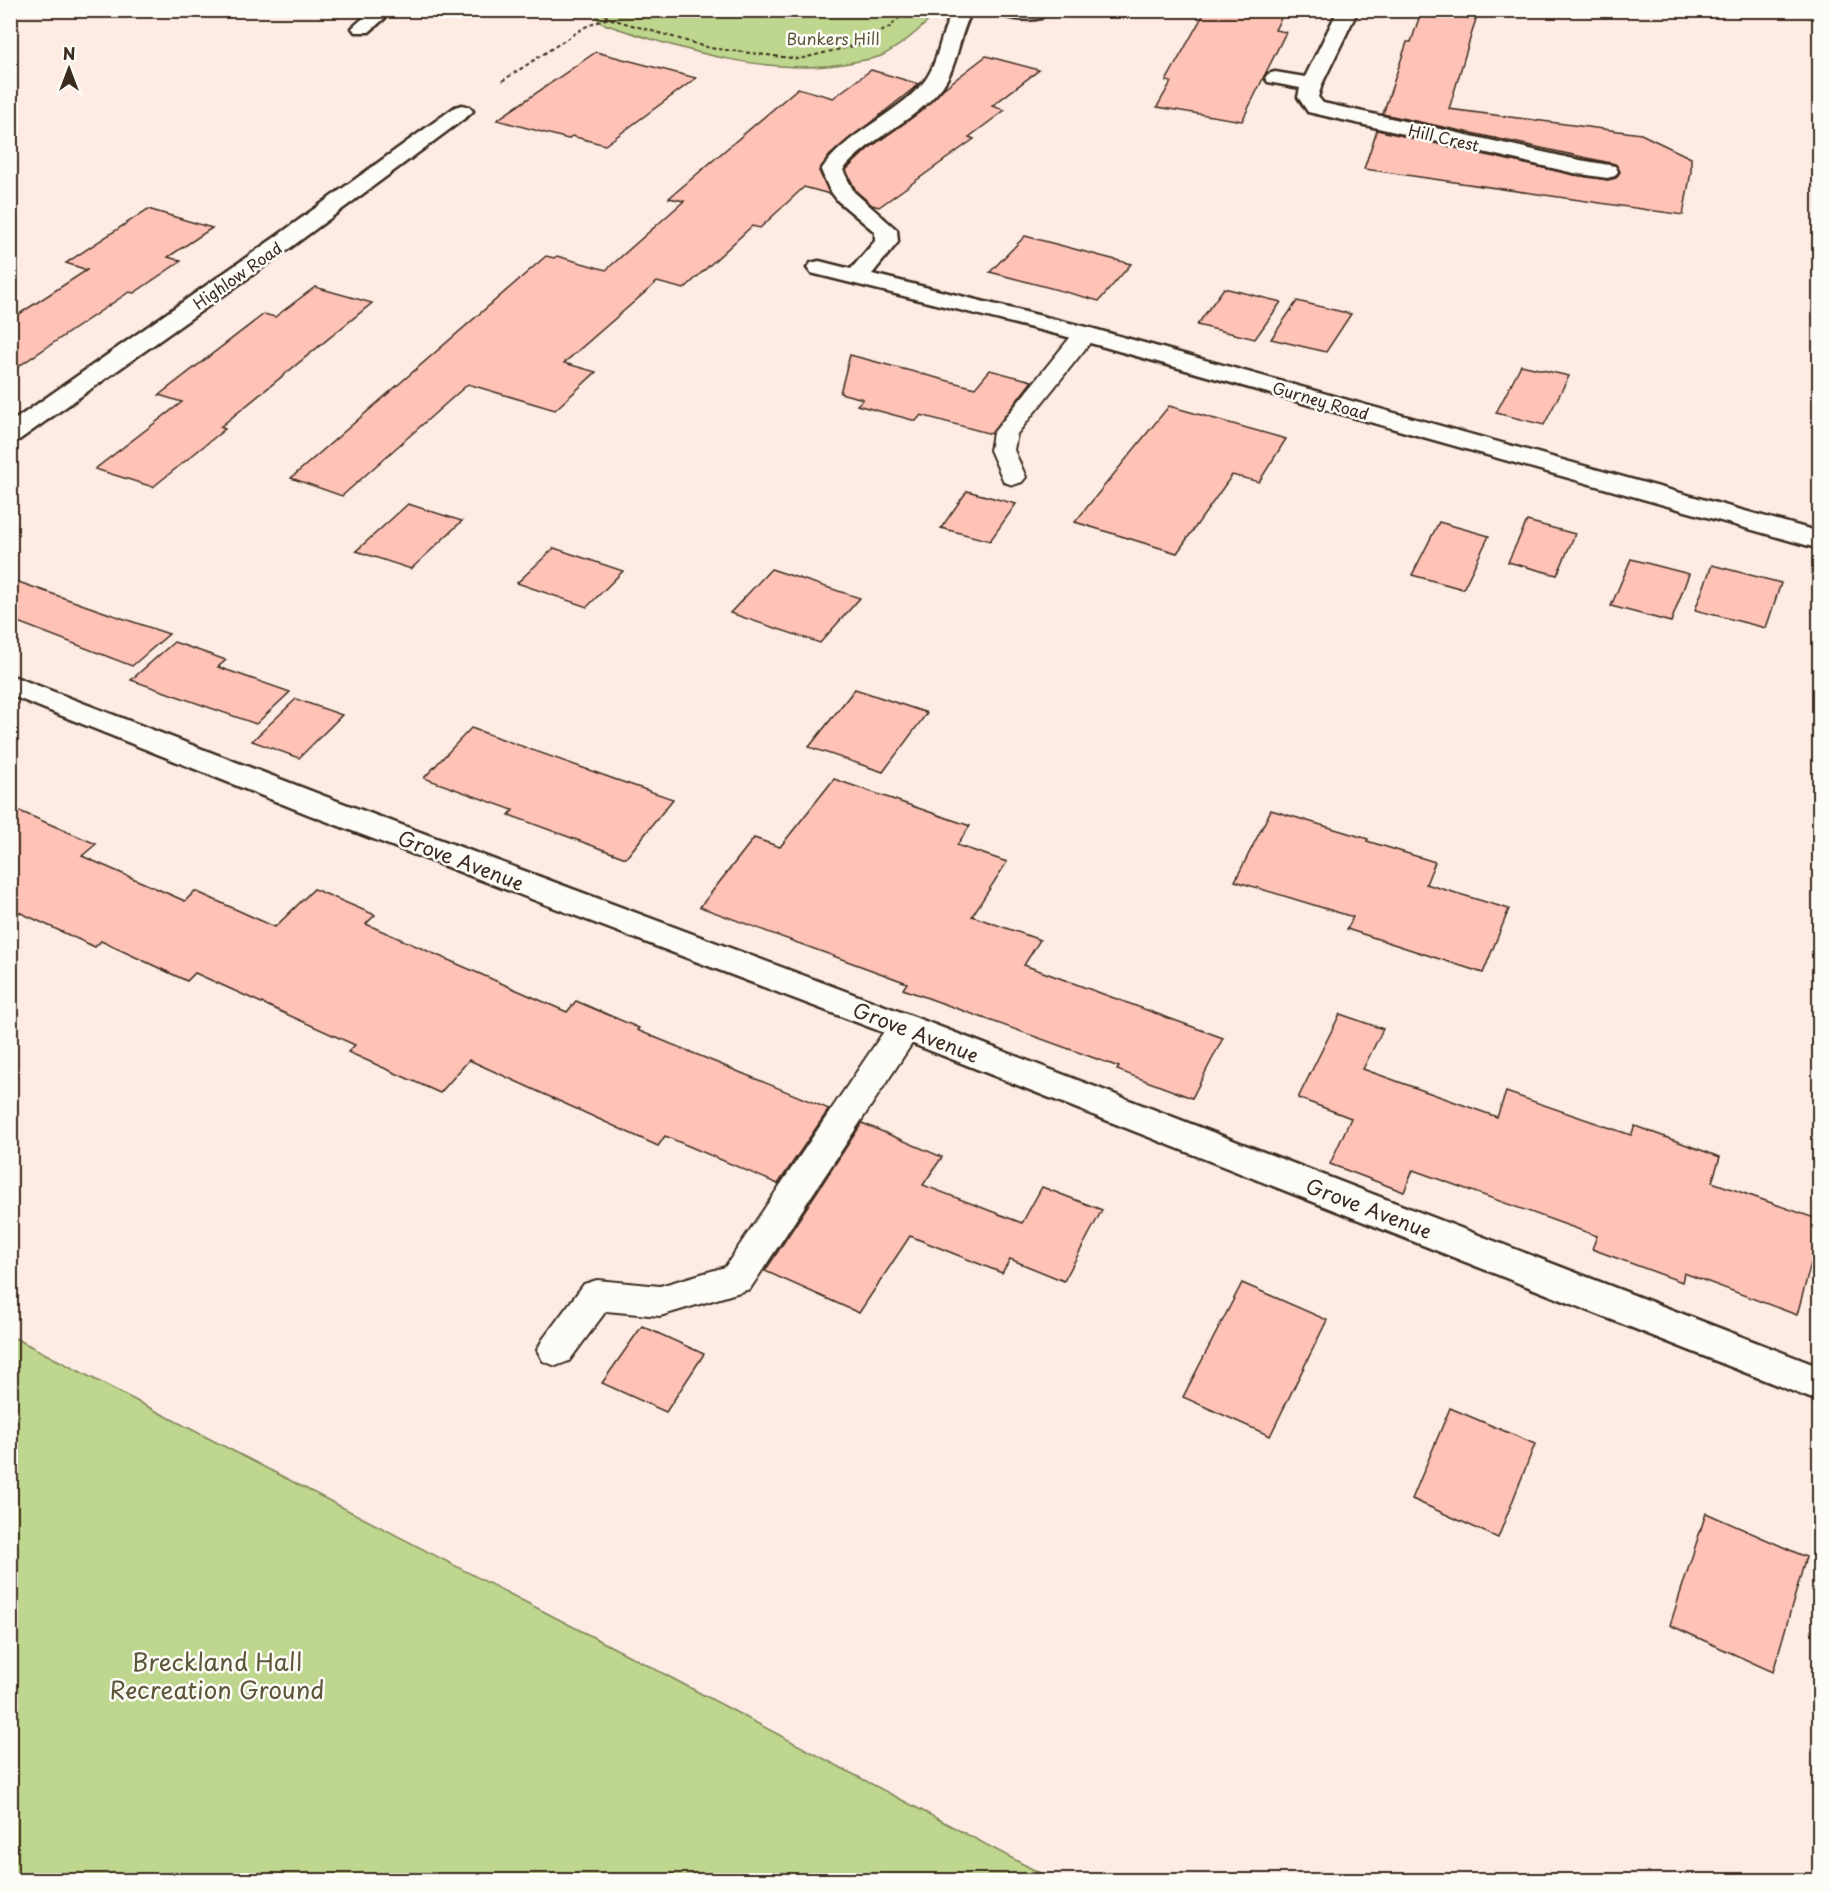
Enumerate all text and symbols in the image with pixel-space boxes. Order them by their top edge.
park label: Bunkers Hill [786,26,880,50]
north arrow [39,39,99,99]
text: N [63,41,75,65]
street label: Hill Crest [1406,117,1482,157]
street label: Highlow Road [187,235,287,315]
street label: Gurney Road [1270,375,1372,425]
street label: Grove Avenue [394,822,528,898]
street label: Grove Avenue [849,994,983,1070]
street label: Grove Avenue [1302,1170,1436,1246]
park label: Breckland Hall Recreation Ground [110,1643,324,1707]

